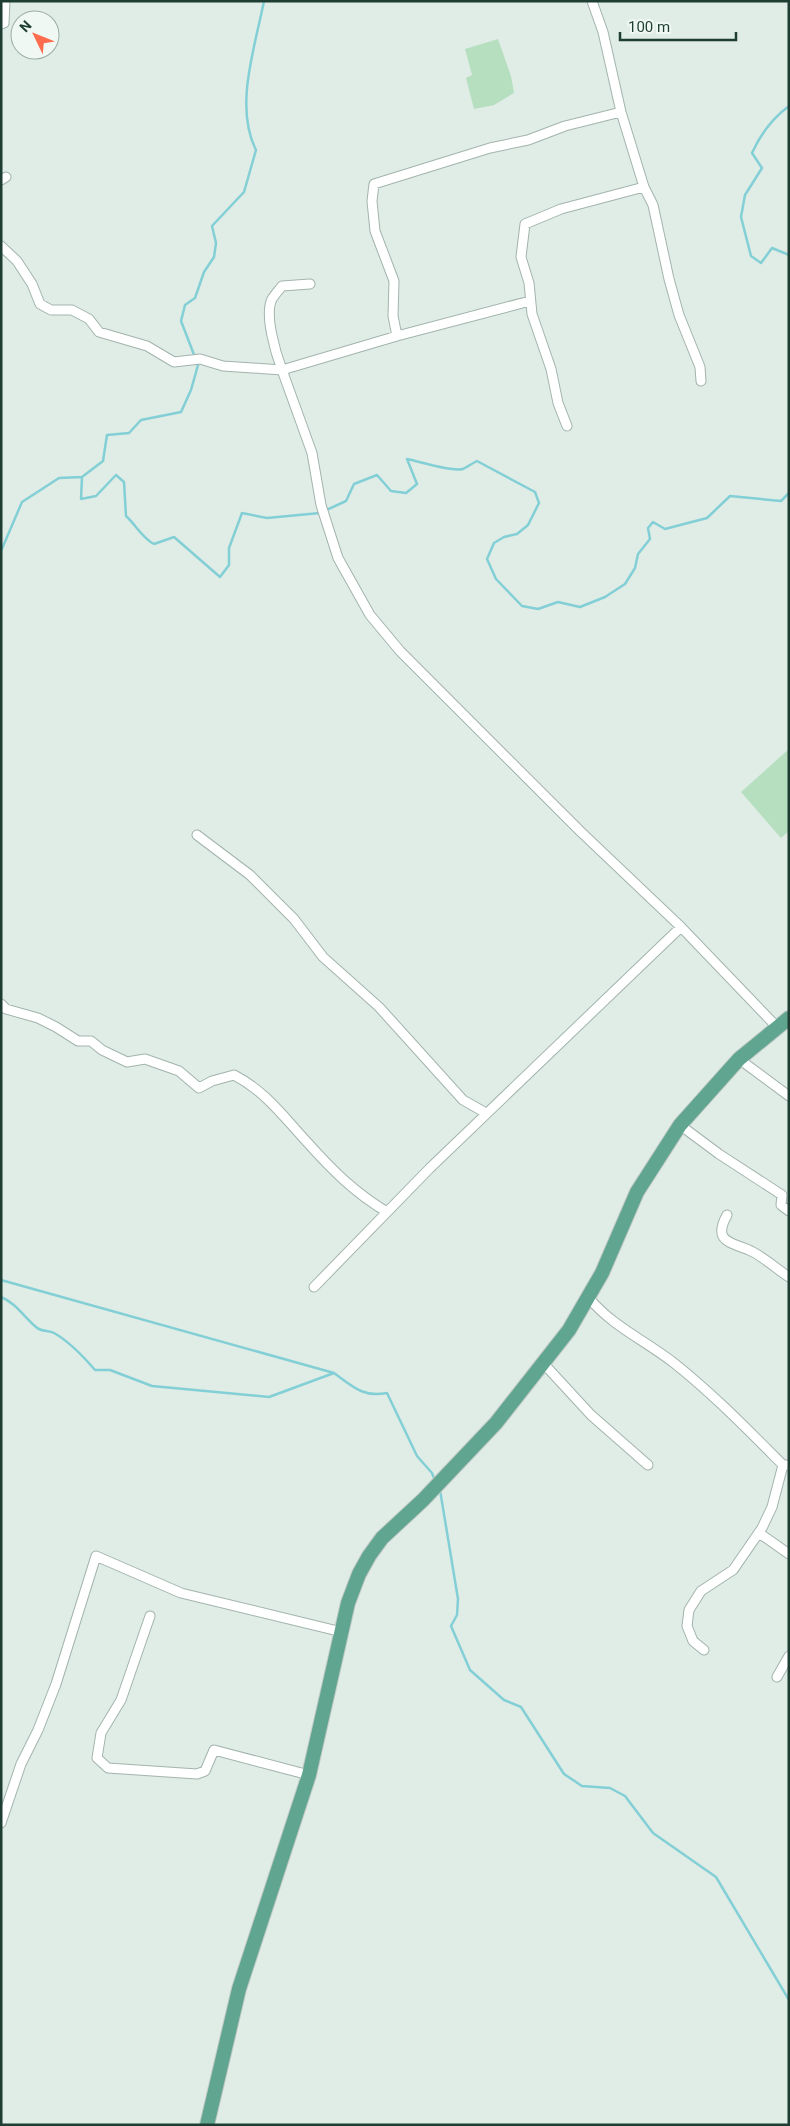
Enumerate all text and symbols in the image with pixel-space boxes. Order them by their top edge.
north arrow [10,10,60,60]
scale bar [620,10,736,42]
text: N [16,17,35,35]
text: 100 m [628,18,670,36]

